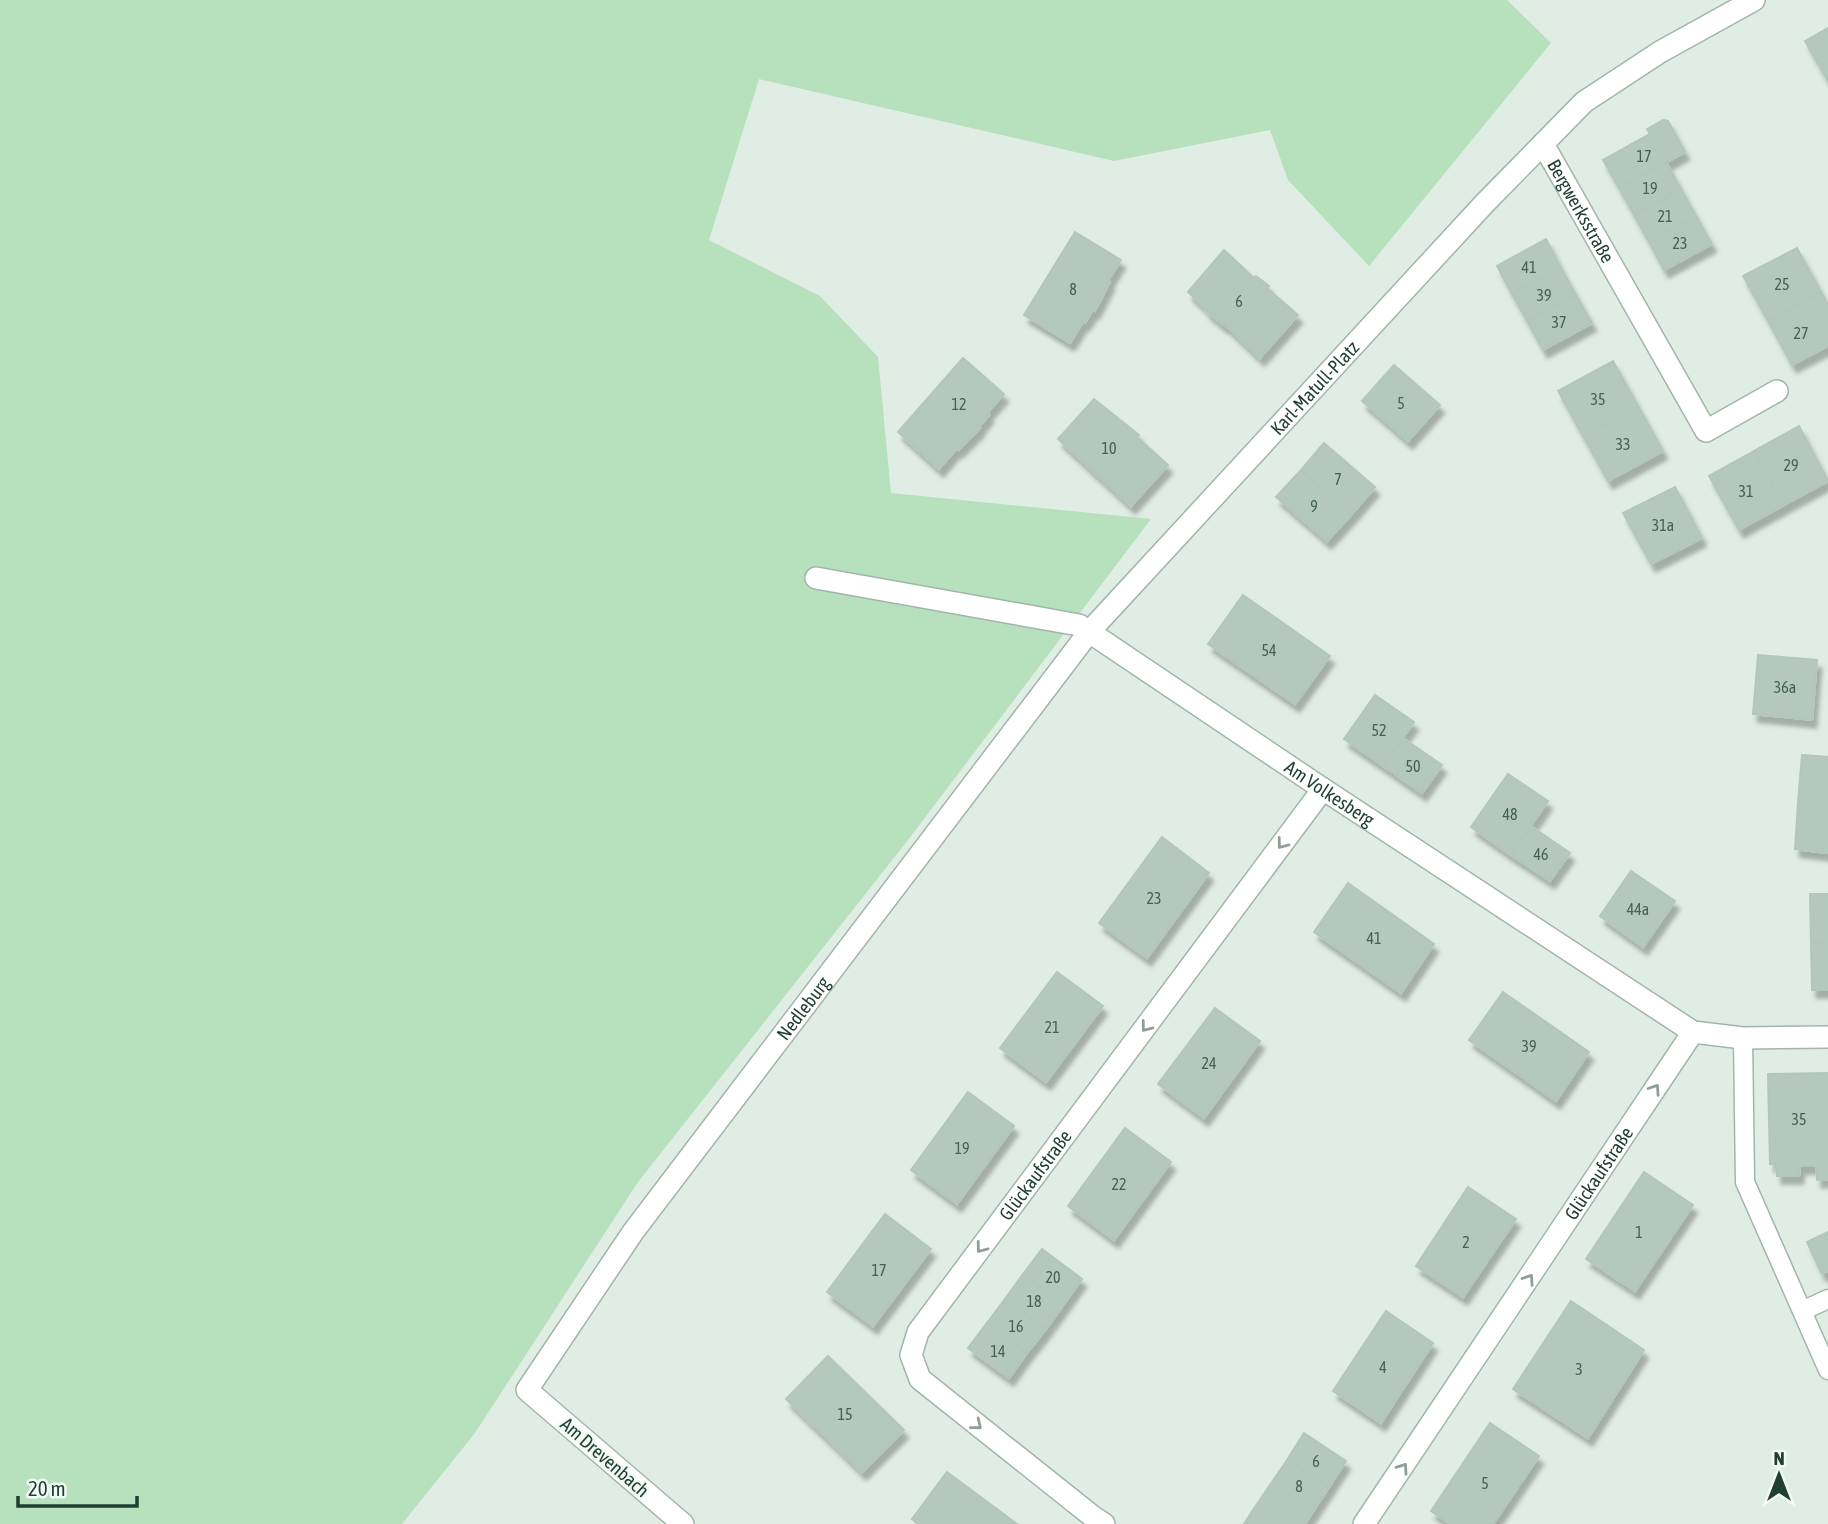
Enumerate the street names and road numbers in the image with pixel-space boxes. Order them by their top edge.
street label: Bergwerksstraße [1543,155,1619,266]
street label: Karl-Matull-Platz [1266,336,1363,439]
street label: Am Volkesberg [1281,756,1379,831]
street label: Nedleburg [772,972,835,1044]
street label: Glückaufstraße [1560,1123,1637,1224]
street label: Glückaufstraße [994,1125,1076,1224]
street label: Am Drevenbach [556,1413,654,1501]

